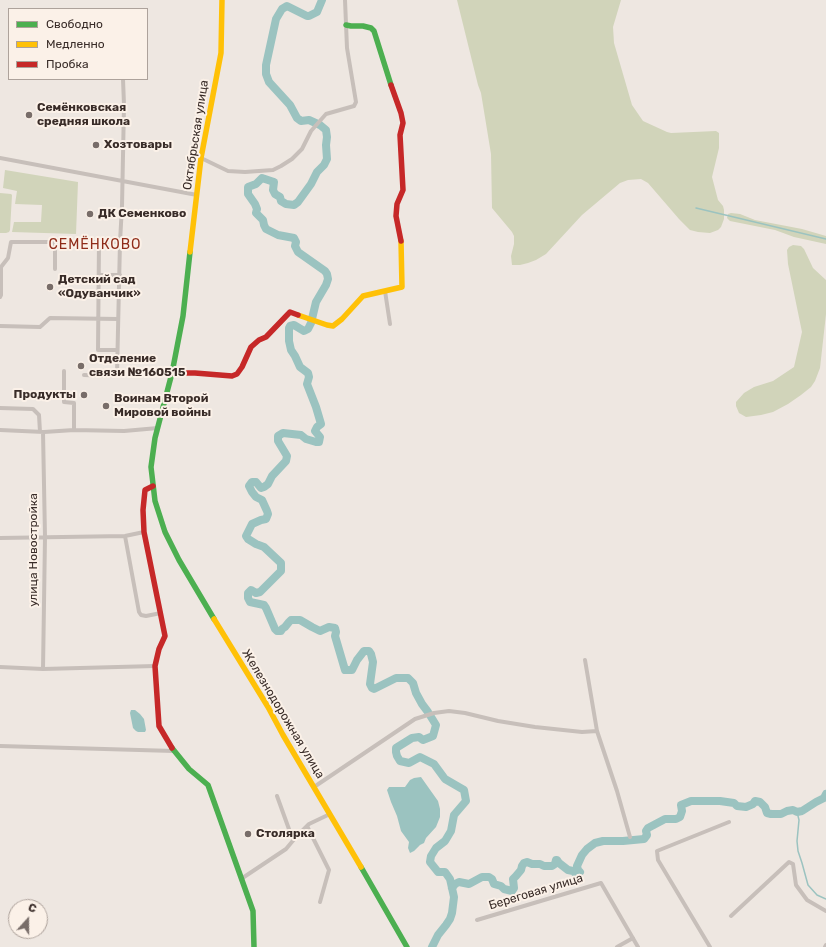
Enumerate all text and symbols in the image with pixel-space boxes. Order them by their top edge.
legend [8,8,148,80]
text: Свободно [46,17,103,31]
text: Медленно [46,37,105,51]
text: Пробка [46,57,89,71]
street label: Октябрьская улица [180,79,212,191]
place label: Семёнковская средняя школа [37,101,130,129]
marker: Семёнковская средняя школа [24,110,34,120]
place label: Хозтовары [104,138,172,152]
marker: Хозтовары [91,140,101,150]
place label: ДК Семенково [98,207,186,221]
marker: ДК Семенково [85,209,95,219]
district label: СЕМЁНКОВО [48,237,142,253]
place label: Детский сад «Одуванчик» [58,273,141,301]
marker: Детский сад «Одуванчик» [45,282,55,292]
place label: Отделение связи №160515 [89,352,185,380]
marker: Отделение связи №160515 [76,361,86,371]
place label: Продукты [13,388,76,402]
marker: Продукты [79,390,89,400]
place label: Воинам Второй Мировой войны [114,392,211,420]
marker: Воинам Второй Мировой войны [101,401,111,411]
street label: улица Новостройка [27,493,41,607]
street label: Железнодорожная улица [239,647,327,781]
place label: Столярка [256,827,315,841]
marker: Столярка [243,829,253,839]
street label: Береговая улица [487,871,585,913]
north arrow [8,899,48,939]
text: С [26,901,38,916]

